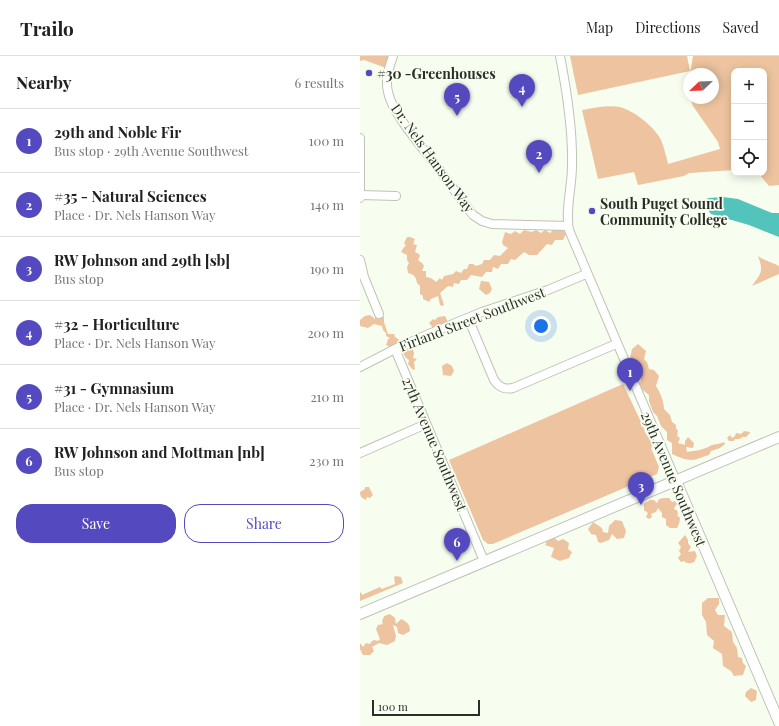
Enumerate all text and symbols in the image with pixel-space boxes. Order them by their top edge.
text: Trailo [20,15,74,41]
text: Map [586,18,613,37]
text: Directions [635,18,701,37]
text: Saved [723,18,759,37]
place label: #30 -Greenhouses [377,64,496,83]
marker: #30 -Greenhouses [364,68,374,78]
north arrow [683,68,719,104]
map controls [731,68,767,176]
button: + [731,68,767,104]
text: Nearby [16,71,71,93]
text: 6 results [294,74,344,91]
pin: 4 [509,74,535,107]
pin: 5 [444,83,470,116]
street label: Dr. Nels Hanson Way [387,100,479,216]
button: − [731,104,767,140]
text: 29th and Noble Fir [54,122,181,142]
text: 1 [27,132,31,149]
text: 100 m [309,132,344,149]
pin: 2 [526,140,552,173]
button: locate [731,140,767,176]
text: Bus stop · 29th Avenue Southwest [54,142,248,159]
text: #35 - Natural Sciences [54,186,207,206]
place label: South Puget Sound Community College [600,194,728,229]
text: 2 [26,196,32,213]
text: 140 m [310,196,344,213]
text: Place · Dr. Nels Hanson Way [54,206,216,223]
marker: South Puget Sound Community College [587,206,597,216]
text: RW Johnson and 29th [sb] [54,250,230,270]
text: 3 [26,260,32,277]
text: 190 m [310,260,344,277]
text: Bus stop [54,270,104,287]
street label: Firland Street Southwest [396,282,549,356]
text: #32 - Horticulture [54,314,180,334]
your location [531,316,551,336]
text: 4 [26,324,32,341]
text: 200 m [307,324,344,341]
text: Place · Dr. Nels Hanson Way [54,334,216,351]
pin: 1 [617,358,643,391]
street label: 27th Avenue Southwest [398,374,472,515]
text: #31 - Gymnasium [54,378,174,398]
text: 5 [26,388,32,405]
text: 210 m [310,388,344,405]
text: Place · Dr. Nels Hanson Way [54,398,216,415]
street label: 29th Avenue Southwest [637,409,711,550]
text: RW Johnson and Mottman [nb] [54,442,265,462]
text: 6 [25,452,33,469]
text: 230 m [309,452,344,469]
text: Bus stop [54,462,104,479]
pin: 3 [628,472,654,505]
button: Save [16,504,176,543]
button: Share [184,504,344,543]
pin: 6 [444,528,470,561]
scale bar [372,698,480,717]
text: 100 m [378,699,408,714]

